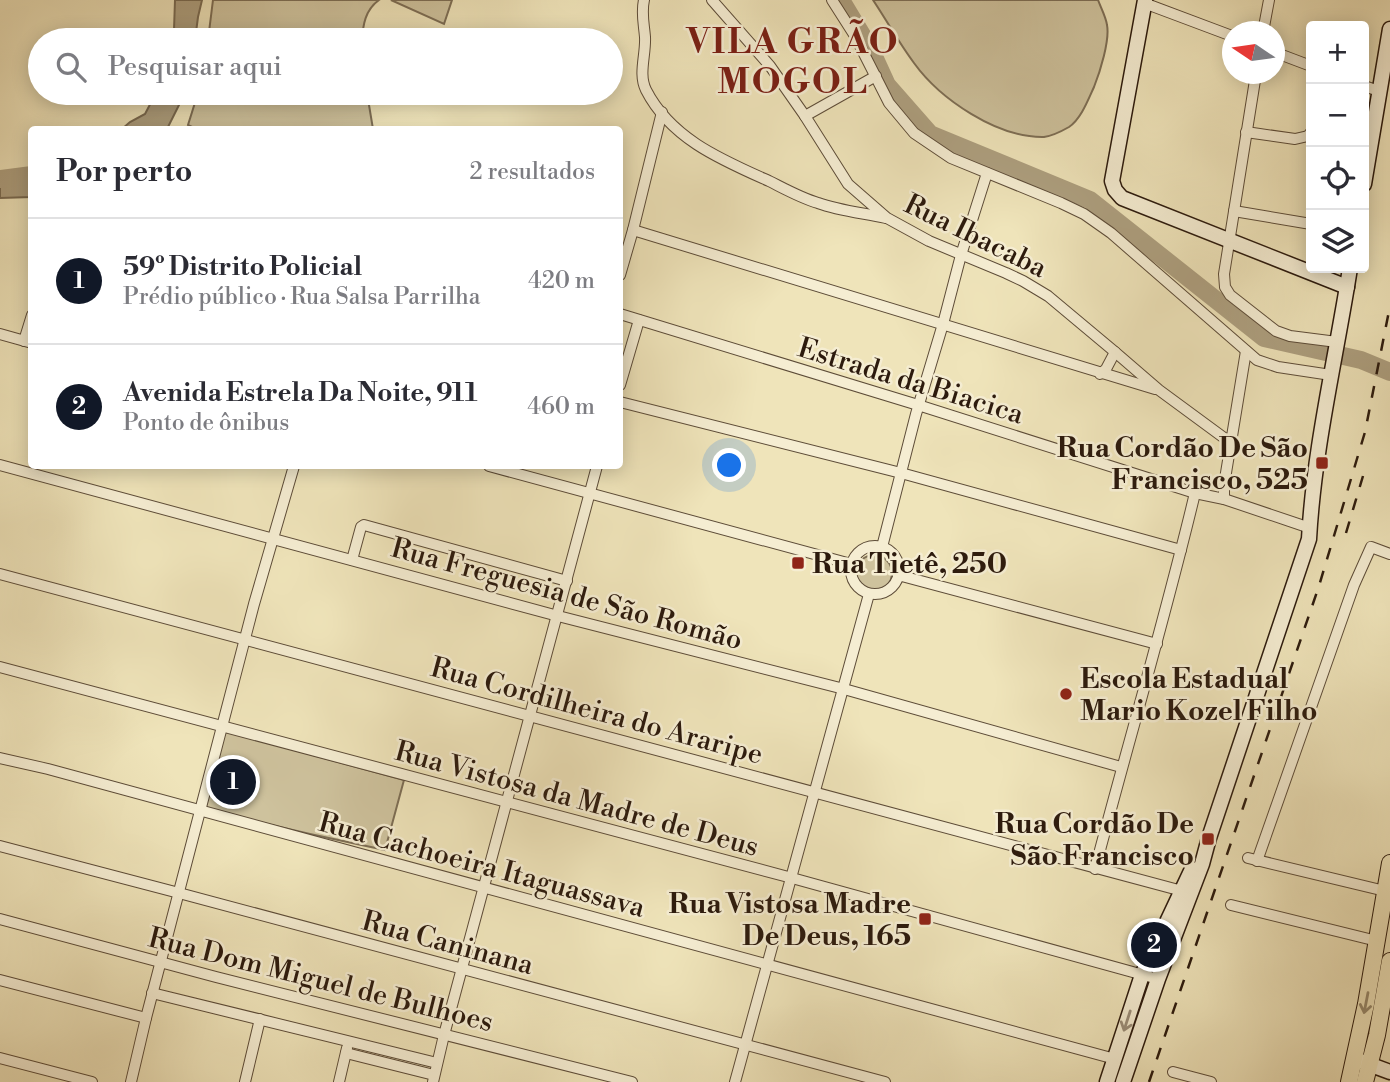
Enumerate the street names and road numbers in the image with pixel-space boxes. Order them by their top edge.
street label: Rua Ibacaba [898,187,1053,286]
street label: Estrada da Biacica [793,330,1029,433]
street label: Rua Freguesia de São Romão [387,531,746,658]
street label: Rua Cordilheira do Araripe [427,650,767,773]
street label: Rua Vistosa da Madre de Deus [391,734,762,865]
street label: Rua Cachoeira Itaguassava [315,805,649,926]
street label: Rua Caninana [358,904,538,983]
street label: Rua Dom Miguel de Bulhoes [145,921,497,1040]

